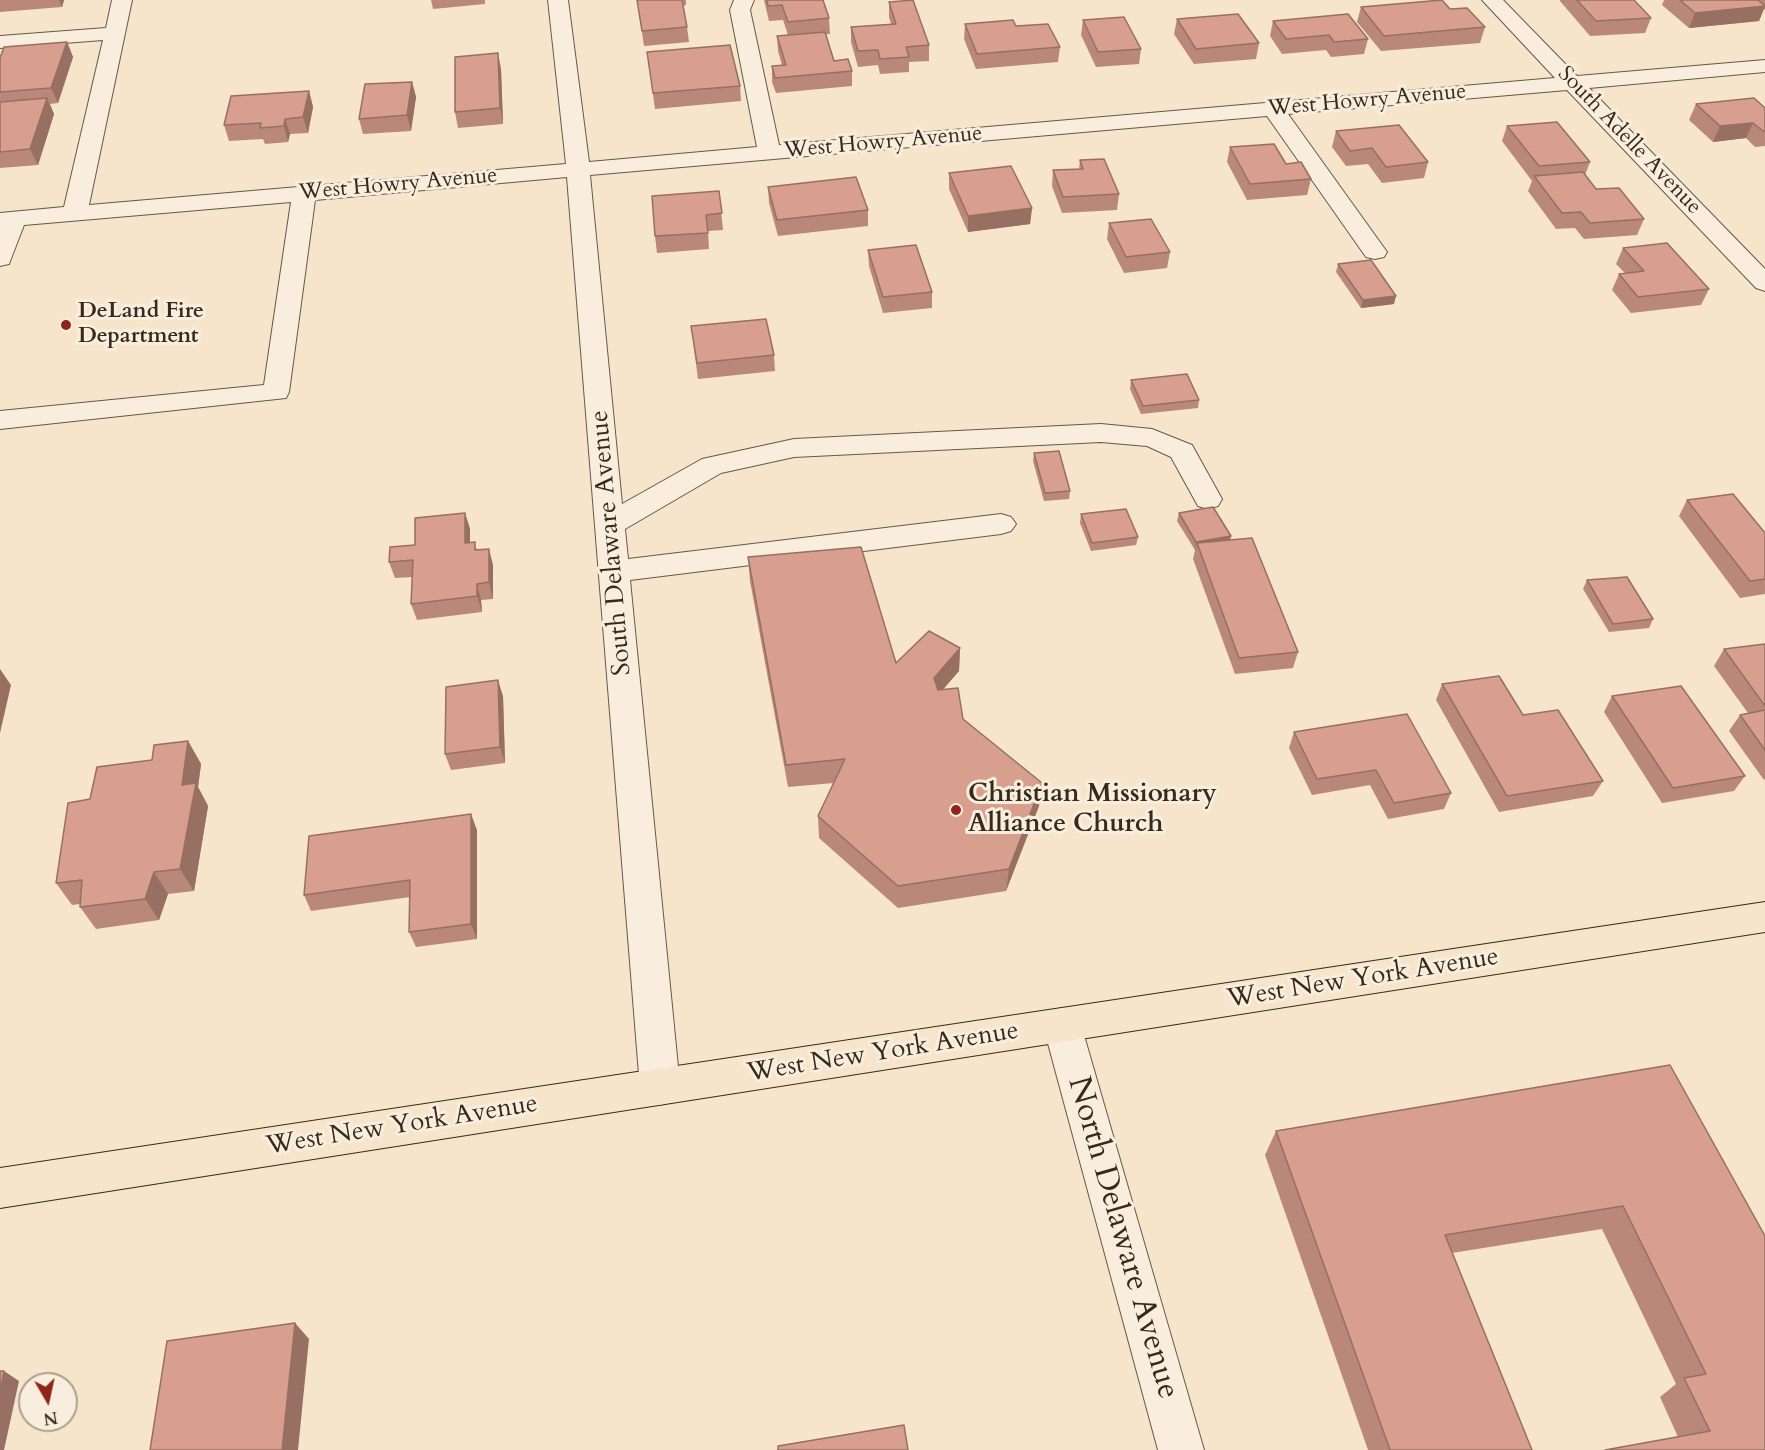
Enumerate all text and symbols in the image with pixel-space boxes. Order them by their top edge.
street label: South Adelle Avenue [1552,61,1706,221]
street label: West Howry Avenue [1267,79,1467,123]
street label: West Howry Avenue [783,121,983,165]
street label: West Howry Avenue [298,163,498,207]
place label: DeLand Fire Department [78,299,204,350]
marker: DeLand Fire Department [59,318,73,332]
street label: South Delaware Avenue [585,409,639,677]
place label: Christian Missionary Alliance Church [968,779,1217,840]
marker: Christian Missionary Alliance Church [949,803,963,817]
street label: West New York Avenue [1225,942,1501,1016]
street label: West New York Avenue [745,1016,1021,1090]
street label: North Delaware Avenue [1058,1073,1186,1403]
street label: West New York Avenue [264,1089,540,1163]
north arrow [18,1372,78,1432]
text: N [42,1406,59,1430]

